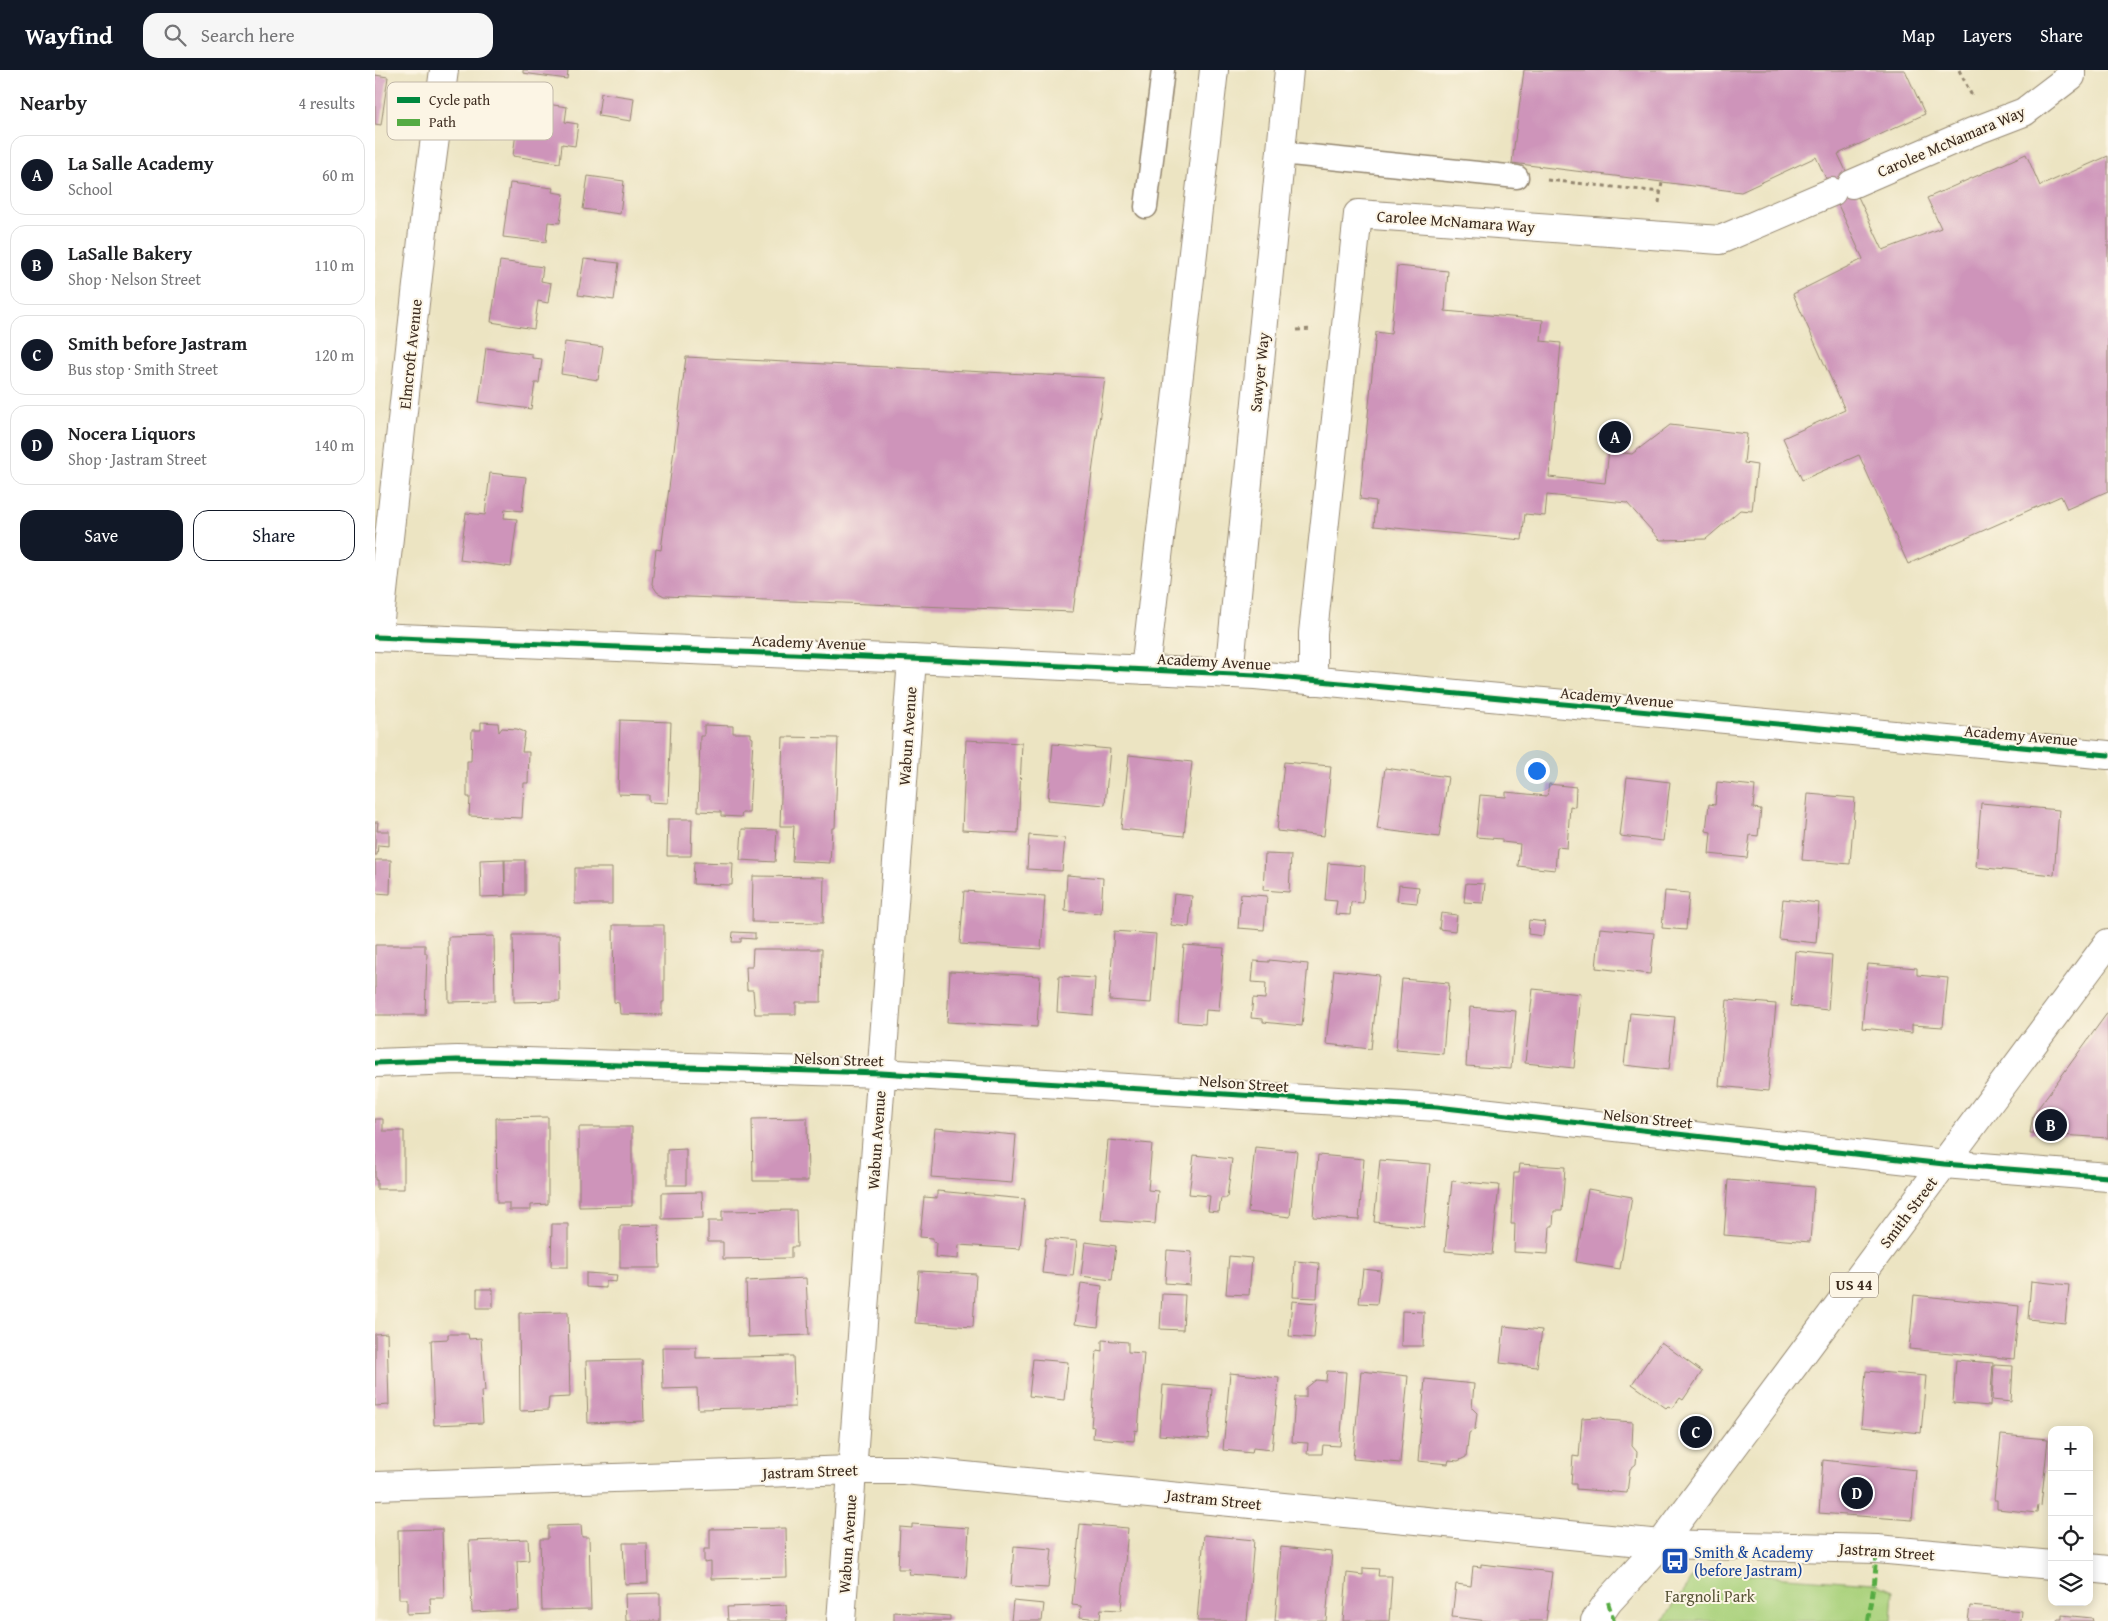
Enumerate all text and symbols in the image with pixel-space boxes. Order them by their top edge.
search box [143,13,493,58]
text: Wayfind [25,18,113,53]
icon: search [161,21,189,49]
text: Search here [201,21,295,49]
text: Map [1902,22,1935,49]
text: Layers [1963,22,2012,49]
text: Share [2040,22,2083,49]
legend [387,82,553,140]
text: Nearby [20,87,87,118]
text: Cycle path [429,90,490,110]
text: 4 results [298,91,355,115]
street label: Carolee McNamara Way [1873,99,2029,183]
text: Path [429,112,456,132]
text: La Salle Academy [68,149,214,177]
text: A [32,163,42,187]
text: 60 m [322,163,354,187]
text: School [68,177,112,201]
street label: Carolee McNamara Way [1376,203,1536,239]
text: LaSalle Bakery [68,239,192,267]
text: B [32,253,42,277]
text: 110 m [314,253,354,277]
text: Shop · Nelson Street [68,267,201,291]
street label: Elmcroft Avenue [392,298,428,410]
text: Smith before Jastram [68,329,247,357]
street label: Sawyer Way [1243,331,1275,413]
text: C [32,343,42,367]
text: 120 m [314,343,354,367]
text: Bus stop · Smith Street [68,357,218,381]
pin: A [1599,418,1631,456]
text: Nocera Liquors [68,419,196,447]
text: D [32,433,42,457]
text: 140 m [314,433,354,457]
text: Shop · Jastram Street [68,447,207,471]
button: Save [20,510,183,561]
button: Share [193,510,355,561]
street label: Academy Avenue [752,628,866,656]
street label: Academy Avenue [1156,646,1272,676]
street label: Academy Avenue [1559,680,1675,714]
street label: Wabun Avenue [892,686,922,786]
street label: Academy Avenue [1963,718,2079,752]
your location [1524,758,1550,784]
street label: Nelson Street [794,1045,885,1073]
street label: Nelson Street [1198,1068,1290,1098]
street label: Wabun Avenue [861,1090,891,1190]
street label: Nelson Street [1602,1101,1694,1135]
pin: B [2035,1106,2067,1144]
street label: Smith Street [1873,1171,1943,1253]
road number: US 44 [1830,1272,1878,1298]
pin: C [1680,1413,1712,1451]
map controls [2048,1426,2093,1606]
button: + [2048,1426,2093,1471]
street label: Jastram Street [760,1457,859,1485]
button: − [2048,1471,2093,1516]
pin: D [1841,1474,1873,1512]
street label: Jastram Street [1163,1482,1263,1516]
street label: Wabun Avenue [832,1494,862,1594]
button: locate [2048,1516,2093,1561]
street label: Jastram Street [1836,1536,1936,1566]
place label: Smith & Academy (before Jastram) [1694,1540,1813,1582]
bus stop icon: Smith & Academy (before Jastram) [1660,1546,1690,1576]
button: layers [2048,1561,2093,1606]
park label: Fargnoli Park [1665,1584,1756,1608]

